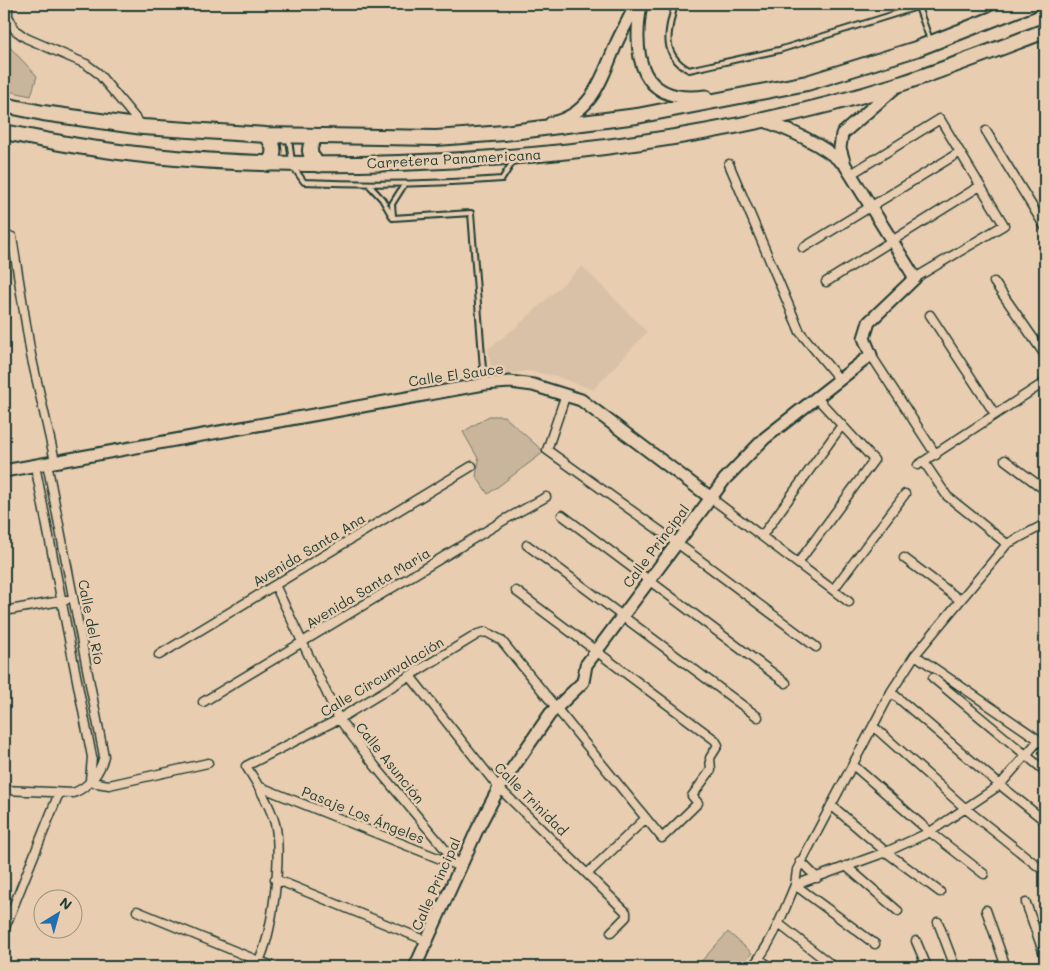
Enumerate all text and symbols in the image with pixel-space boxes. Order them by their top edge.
street label: Carretera Panamericana [366,144,542,173]
street label: Calle El Sauce [407,358,505,391]
street label: Calle Principal [618,500,693,591]
street label: Avenida Santa Ana [249,508,369,591]
street label: Avenida Santa Maria [302,543,434,632]
street label: Calle del Río [74,578,109,666]
street label: Calle Circunvalación [317,632,447,721]
street label: Calle Asunción [352,718,429,807]
street label: Calle Trinidad [491,758,572,840]
street label: Pasaje Los Ángeles [299,781,427,848]
street label: Calle Principal [407,834,465,933]
north arrow [32,888,82,938]
text: N [56,892,76,914]

